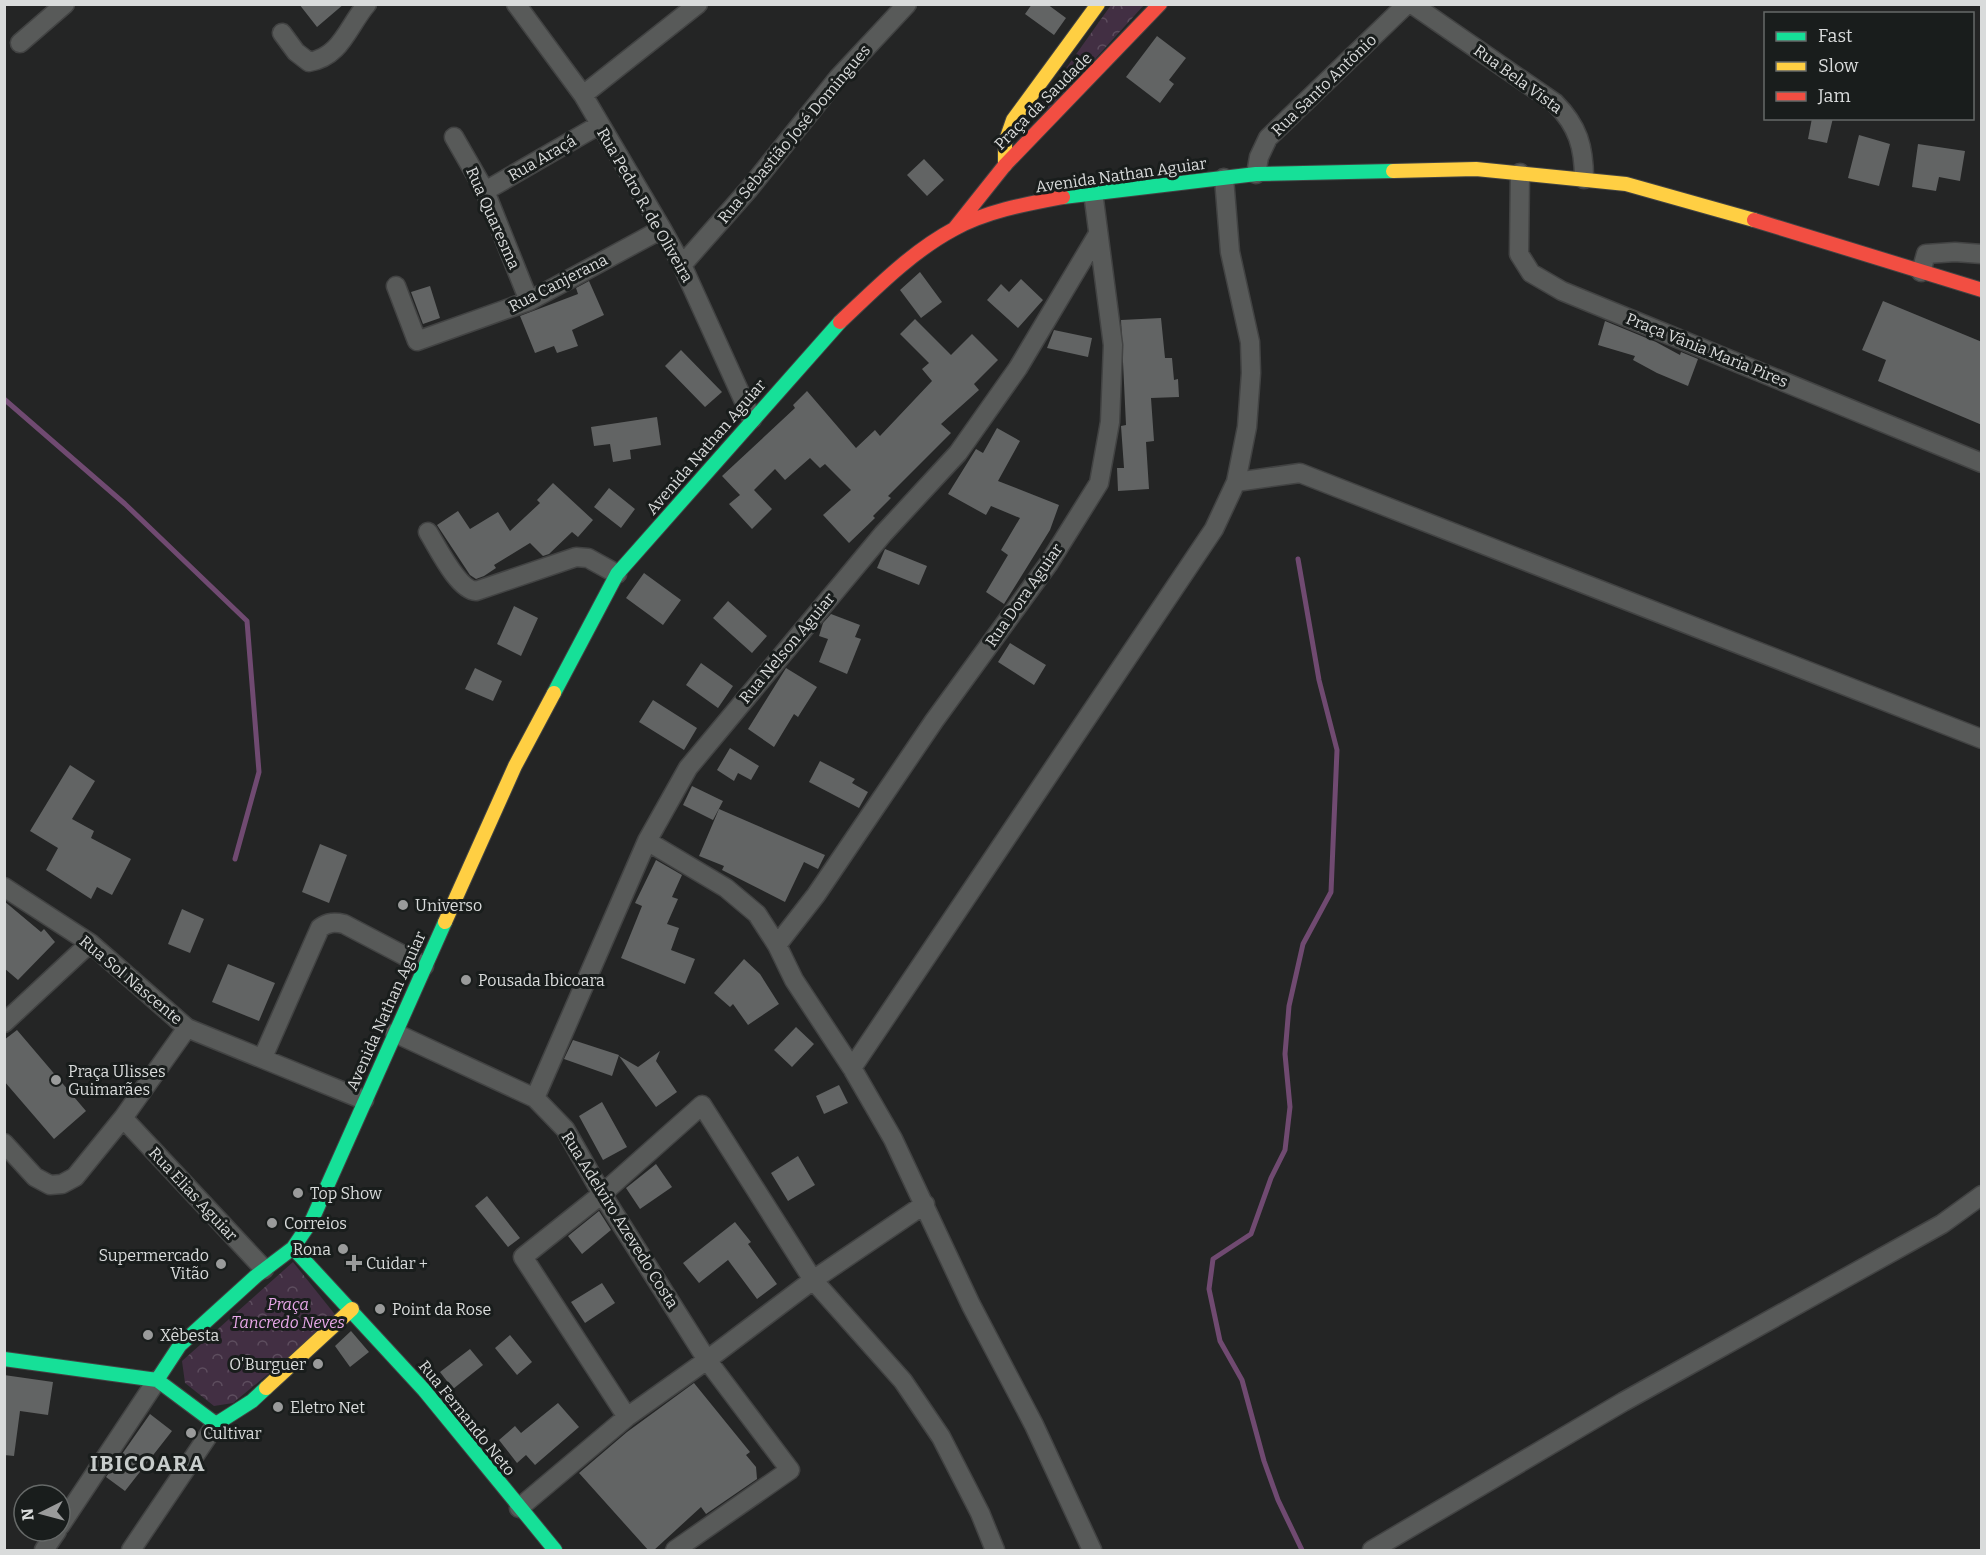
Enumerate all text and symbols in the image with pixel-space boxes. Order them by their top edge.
legend [1764,12,1974,120]
text: Fast [1818,25,1853,47]
street label: Rua Santo Antônio [1268,30,1380,140]
street label: Rua Sebastião José Domingues [714,41,874,227]
street label: Rua Bela Vista [1470,41,1566,118]
street label: Praça da Saudade [990,48,1096,154]
text: Slow [1818,55,1859,77]
text: Jam [1817,85,1851,107]
street label: Rua Pedro R. de Oliveira [593,124,697,286]
street label: Rua Araçá [505,131,579,185]
street label: Avenida Nathan Aguiar [1034,154,1208,196]
street label: Rua Quaresma [462,164,524,272]
street label: Rua Canjerana [505,250,611,316]
street label: Praça Vânia Maria Pires [1623,309,1791,391]
street label: Avenida Nathan Aguiar [642,376,770,518]
street label: Rua Dora Aguiar [981,540,1067,650]
street label: Rua Nelson Aguiar [735,589,839,707]
place label: Universo [415,896,482,915]
marker: Universo [396,898,410,912]
street label: Avenida Nathan Aguiar [342,928,430,1094]
street label: Rua Sol Nascente [76,931,186,1029]
place label: Pousada Ibicoara [478,971,605,990]
marker: Pousada Ibicoara [459,973,473,987]
place label: Praça Ulisses Guimarães [68,1062,166,1099]
marker: Praça Ulisses Guimarães [49,1073,63,1087]
street label: Rua Adelviro Azevedo Costa [558,1128,682,1312]
street label: Rua Elias Aguiar [145,1143,241,1245]
place label: Top Show [310,1184,382,1203]
marker: Top Show [291,1186,305,1200]
place label: Correios [284,1214,347,1233]
marker: Correios [265,1216,279,1230]
place label: Rona [293,1240,331,1259]
marker: Rona [336,1242,350,1256]
place label: Supermercado Vitão [99,1246,209,1283]
place label: Cuidar + [366,1254,428,1273]
marker: Cuidar + [347,1256,361,1270]
marker: Supermercado Vitão [214,1257,228,1271]
park label: Praça Tancredo Neves [231,1295,345,1332]
place label: Point da Rose [392,1300,491,1319]
marker: Point da Rose [373,1302,387,1316]
place label: Xêbesta [160,1326,220,1345]
marker: Xêbesta [141,1328,155,1342]
place label: O'Burguer [229,1355,306,1374]
marker: O'Burguer [311,1357,325,1371]
street label: Rua Fernando Neto [415,1357,519,1479]
place label: Eletro Net [290,1398,365,1417]
marker: Eletro Net [271,1400,285,1414]
place label: Cultivar [203,1424,262,1443]
marker: Cultivar [184,1426,198,1440]
district label: IBICOARA [90,1450,206,1477]
north arrow [12,1483,72,1543]
text: N [17,1507,38,1522]

